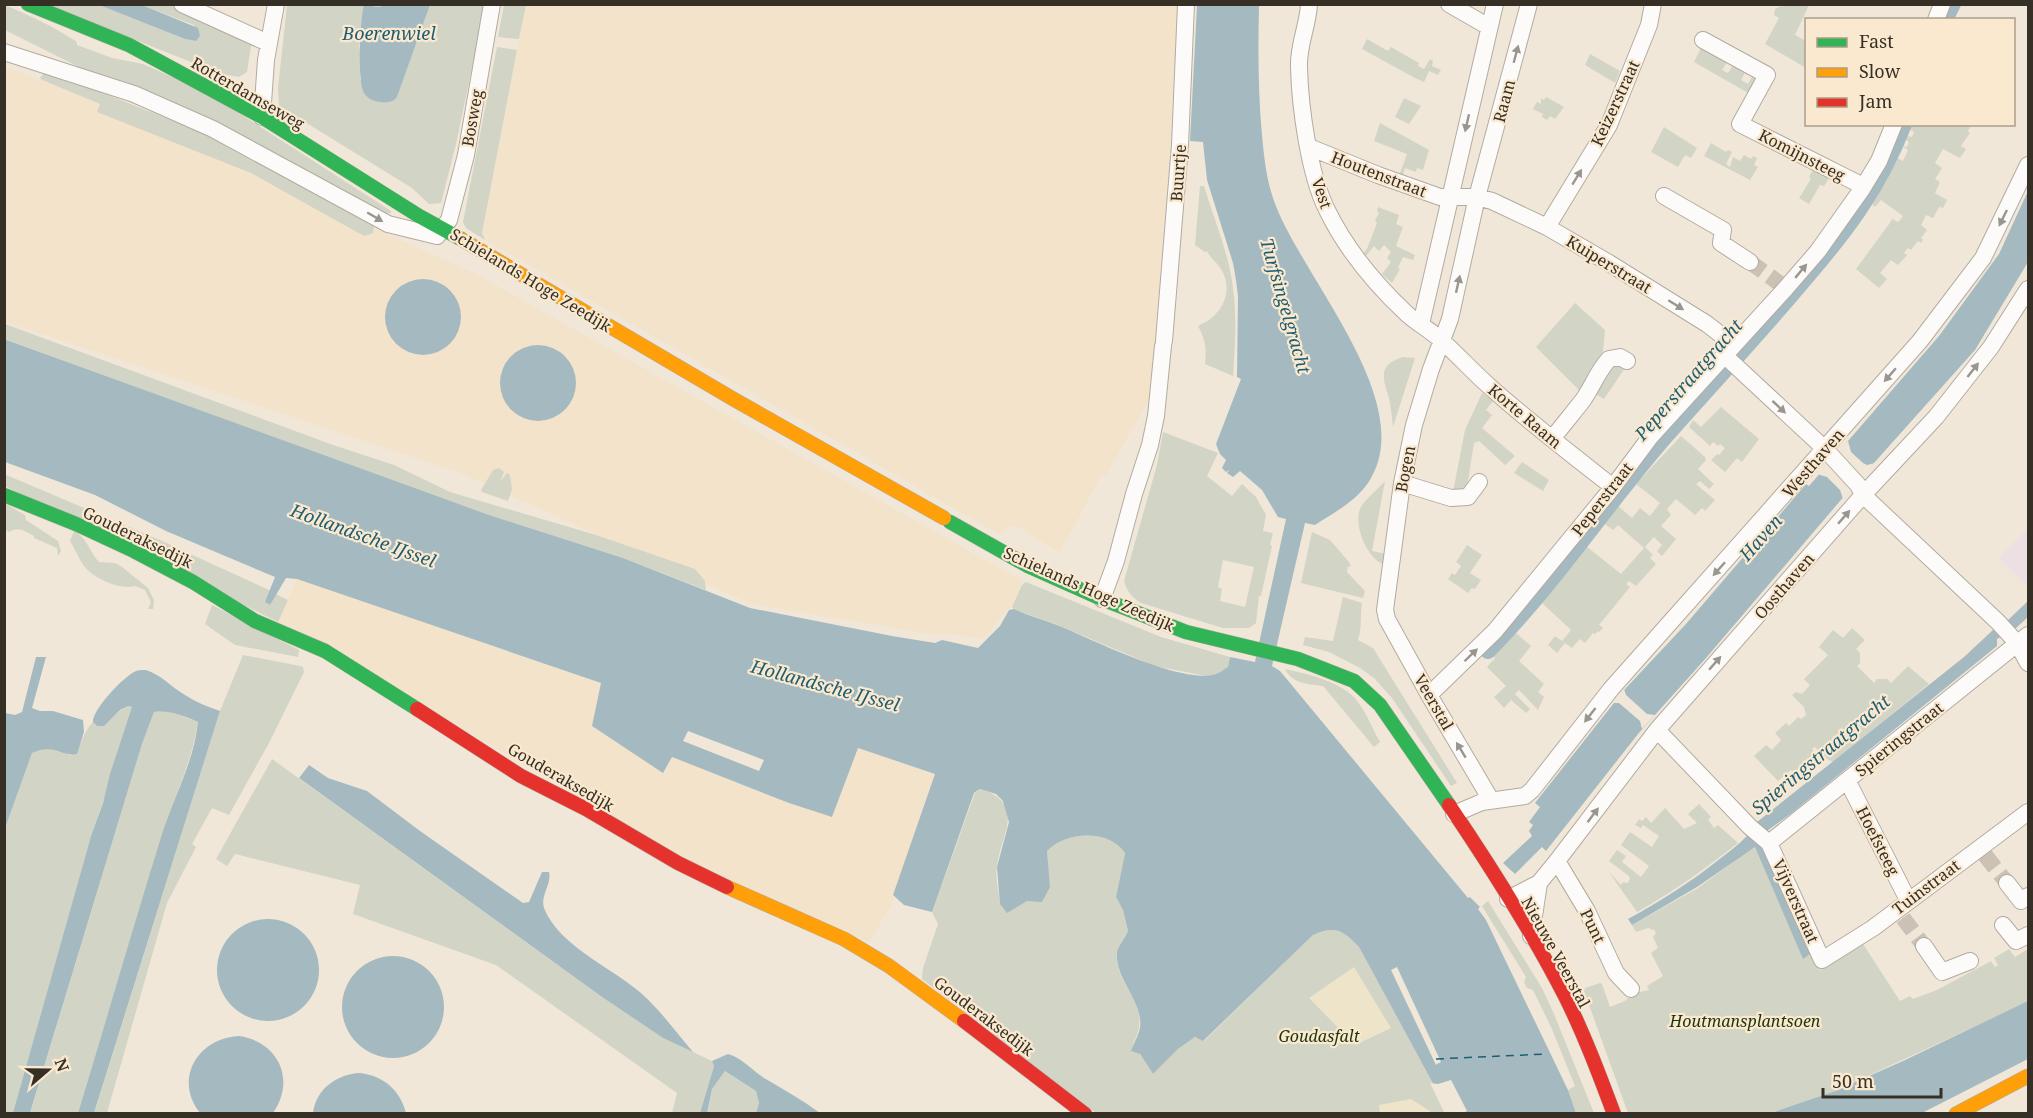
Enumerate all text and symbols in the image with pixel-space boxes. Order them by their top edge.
legend [1805,18,2015,126]
water label: Boerenwiel [341,21,436,45]
text: Fast [1859,29,1894,53]
one-way arrow [1512,45,1521,63]
street label: Rotterdamseweg [187,52,309,135]
street label: Keizerstraat [1585,56,1645,150]
text: Slow [1859,59,1901,83]
street label: Raam [1488,77,1520,125]
street label: Bosweg [456,87,488,148]
text: Jam [1858,89,1893,113]
one-way arrow [1461,113,1471,132]
street label: Komijnsteeg [1755,124,1849,186]
street label: Buurtje [1165,144,1191,202]
street label: Houtenstraat [1328,146,1430,202]
one-way arrow [1572,169,1583,185]
street label: Vest [1307,175,1338,212]
one-way arrow [1998,209,2007,226]
one-way arrow [367,212,384,222]
street label: Schielands Hoge Zeedijk [446,223,616,337]
street label: Kuiperstraat [1562,230,1656,298]
water label: Turfsingelgracht [1255,235,1317,376]
one-way arrow [1794,264,1807,279]
one-way arrow [1453,274,1463,293]
one-way arrow [1668,299,1684,310]
water label: Peperstraatgracht [1628,313,1748,446]
one-way arrow [1966,363,1978,378]
one-way arrow [1883,368,1897,383]
street label: Korte Raam [1484,379,1566,453]
one-way arrow [1772,400,1787,414]
street label: Westhaven [1777,424,1849,502]
street label: Bogen [1390,444,1420,494]
street label: Peperstraat [1566,457,1638,540]
water label: Hollandsche IJssel [287,497,440,573]
street label: Gouderaksedijk [79,501,197,573]
water label: Haven [1733,509,1787,566]
one-way arrow [1837,510,1850,525]
street label: Schielands Hoge Zeedijk [1000,541,1178,637]
street label: Oosthaven [1749,548,1819,624]
one-way arrow [1713,561,1726,576]
one-way arrow [1464,648,1478,662]
water label: Hollandsche IJssel [747,653,903,717]
one-way arrow [1708,656,1721,671]
street label: Veerstal [1409,670,1459,734]
water label: Spieringstraatgracht [1746,689,1895,819]
street label: Spieringstraat [1850,696,1948,781]
one-way arrow [1585,708,1597,723]
street label: Gouderaksedijk [504,738,619,817]
one-way arrow [1456,742,1467,758]
street label: Hoefsteeg [1851,803,1905,880]
one-way arrow [1586,807,1598,822]
street label: Tuinstraat [1888,854,1965,920]
street label: Vijverstraat [1768,856,1824,947]
street label: Nieuwe Veerstal [1516,892,1596,1012]
street label: Punt [1575,905,1611,947]
street label: Gouderaksedijk [930,971,1039,1061]
park label: Houtmansplantsoen [1669,1010,1821,1032]
park label: Goudasfalt [1278,1025,1360,1047]
north arrow [18,1040,78,1100]
text: N [50,1055,75,1075]
scale bar [1823,1061,1942,1099]
text: 50 m [1832,1069,1874,1093]

